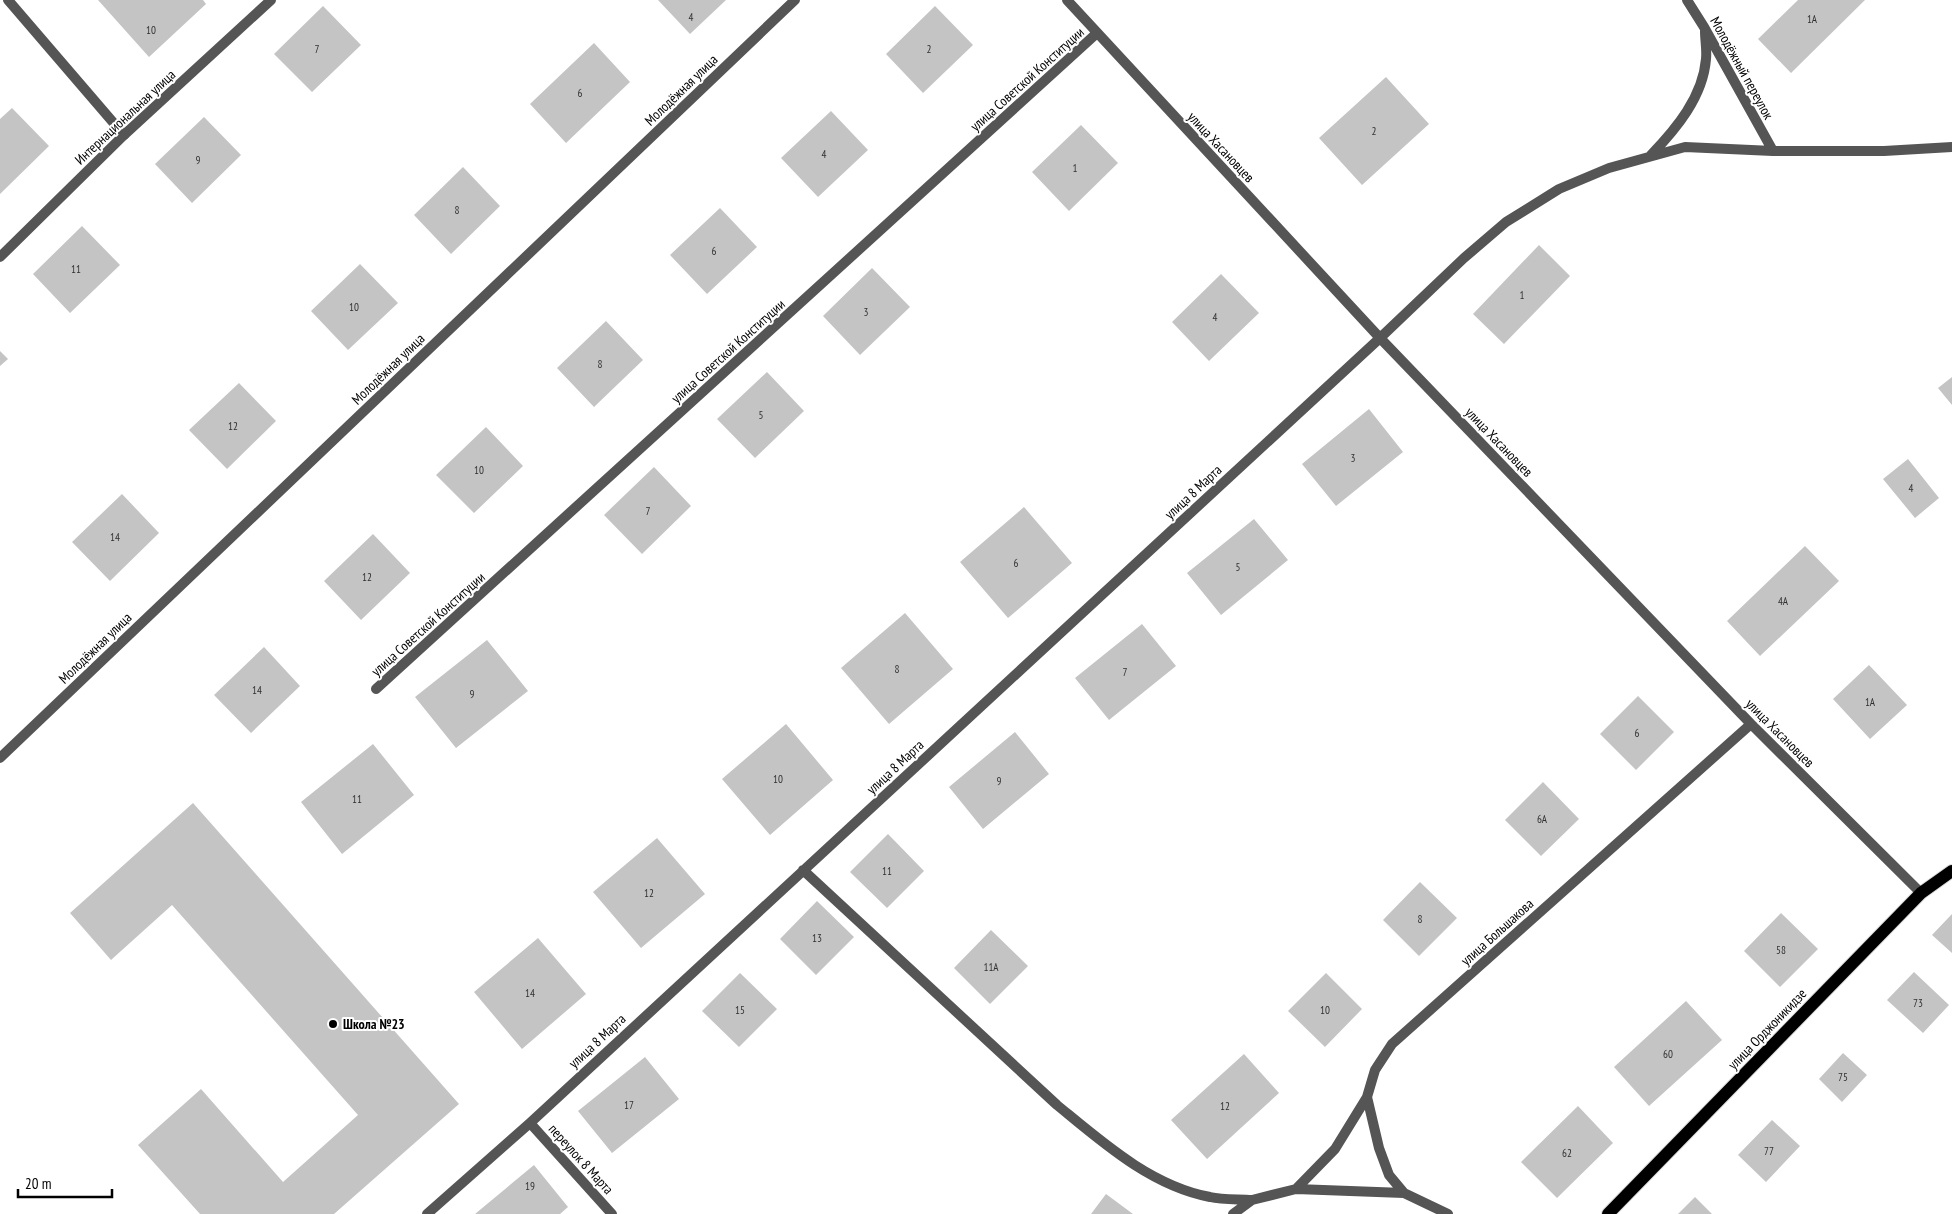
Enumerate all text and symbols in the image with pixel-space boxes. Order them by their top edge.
house number: 4 [689,10,694,24]
house number: 1А [1807,12,1818,26]
street label: Молодёжный переулок [1706,14,1778,123]
house number: 10 [146,23,156,37]
street label: улица Советской Конституции [966,23,1088,135]
house number: 7 [315,42,320,56]
house number: 2 [927,42,932,56]
street label: Молодёжная улица [641,51,721,129]
street label: Интернациональная улица [71,66,179,168]
house number: 6 [578,86,583,100]
street label: улица Хасановцев [1184,108,1259,186]
house number: 2 [1372,124,1377,138]
house number: 4 [822,147,827,161]
house number: 9 [196,153,201,167]
house number: 1 [1073,161,1078,175]
house number: 8 [455,203,460,217]
house number: 6 [712,244,717,258]
house number: 11 [71,262,81,276]
house number: 1 [1520,288,1525,302]
street label: улица Советской Конституции [667,295,789,407]
house number: 10 [349,300,359,314]
house number: 3 [864,305,869,319]
house number: 4 [1213,310,1218,324]
street label: Молодёжная улица [348,330,428,408]
house number: 8 [598,357,603,371]
street label: улица Хасановцев [1461,403,1537,481]
house number: 5 [759,408,764,422]
house number: 12 [228,419,238,433]
house number: 3 [1351,451,1356,465]
street label: улица 8 Марта [1161,461,1225,523]
house number: 10 [474,463,484,477]
house number: 4 [1909,481,1914,495]
house number: 7 [646,504,651,518]
house number: 14 [110,530,120,544]
house number: 6 [1014,556,1019,570]
house number: 5 [1236,560,1241,574]
street label: улица Советской Конституции [367,568,489,680]
house number: 12 [362,570,372,584]
house number: 4А [1778,594,1789,608]
street label: Молодёжная улица [55,609,135,687]
house number: 8 [895,662,900,676]
house number: 7 [1123,665,1128,679]
house number: 14 [252,683,262,697]
house number: 9 [470,687,475,701]
street label: улица Хасановцев [1742,695,1818,771]
house number: 1А [1865,695,1876,709]
house number: 6 [1635,726,1640,740]
street label: улица 8 Марта [863,736,927,798]
house number: 10 [773,772,783,786]
house number: 9 [997,774,1002,788]
house number: 11 [352,792,362,806]
house number: 6А [1537,812,1548,826]
house number: 11 [882,864,892,878]
house number: 12 [644,886,654,900]
street label: улица Большакова [1457,895,1537,969]
house number: 8 [1418,912,1423,926]
house number: 13 [812,931,822,945]
house number: 58 [1776,943,1786,957]
house number: 11А [983,960,999,974]
street label: улица Орджоникидзе [1724,985,1810,1073]
house number: 14 [525,986,535,1000]
house number: 73 [1913,996,1923,1010]
house number: 15 [735,1003,745,1017]
house number: 10 [1320,1003,1330,1017]
street label: улица 8 Марта [565,1010,629,1072]
place label: Школа №23 [343,1015,405,1033]
marker: Школа №23 [327,1018,339,1030]
house number: 60 [1663,1047,1673,1061]
house number: 75 [1838,1070,1848,1084]
house number: 17 [624,1098,634,1112]
house number: 12 [1220,1099,1230,1113]
street label: переулок 8 Марта [545,1120,617,1198]
house number: 77 [1764,1144,1774,1158]
house number: 62 [1562,1146,1572,1160]
scale bar [18,1166,111,1198]
text: 20 m [25,1174,51,1193]
house number: 19 [525,1179,535,1193]

